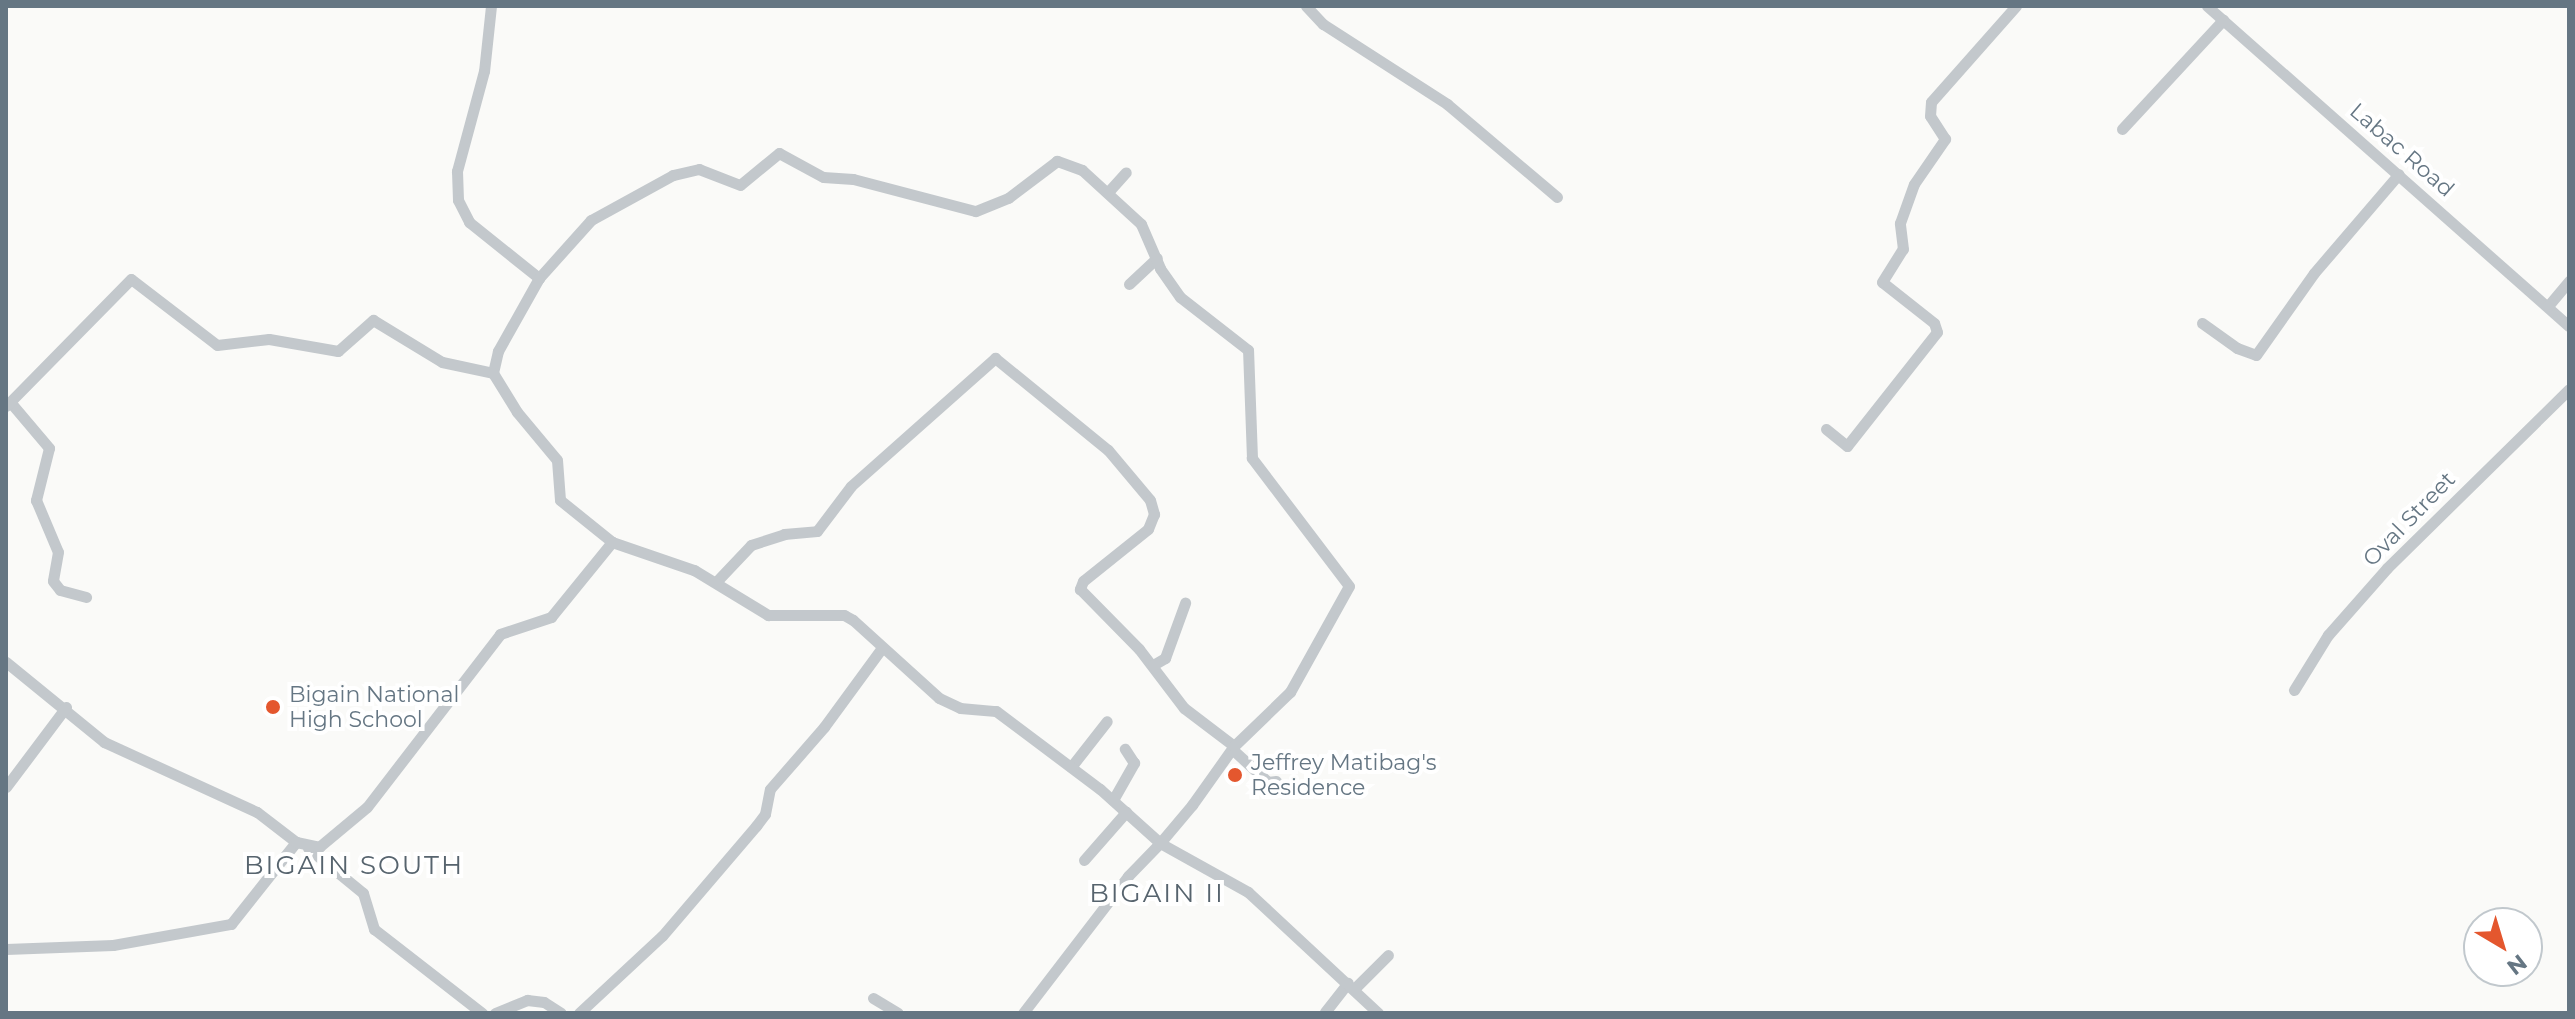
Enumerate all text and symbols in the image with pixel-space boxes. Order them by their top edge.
street label: Labac Road [2344,98,2460,202]
street label: Oval Street [2357,466,2461,572]
place label: Bigain National High School [289,681,459,732]
marker: Bigain National High School [264,698,282,716]
place label: Jeffrey Matibag's Residence [1251,749,1437,800]
marker: Jeffrey Matibag's Residence [1226,766,1244,784]
district label: BIGAIN SOUTH [244,850,464,882]
district label: BIGAIN II [1089,878,1225,910]
north arrow [2463,907,2543,987]
text: N [2502,949,2532,981]

